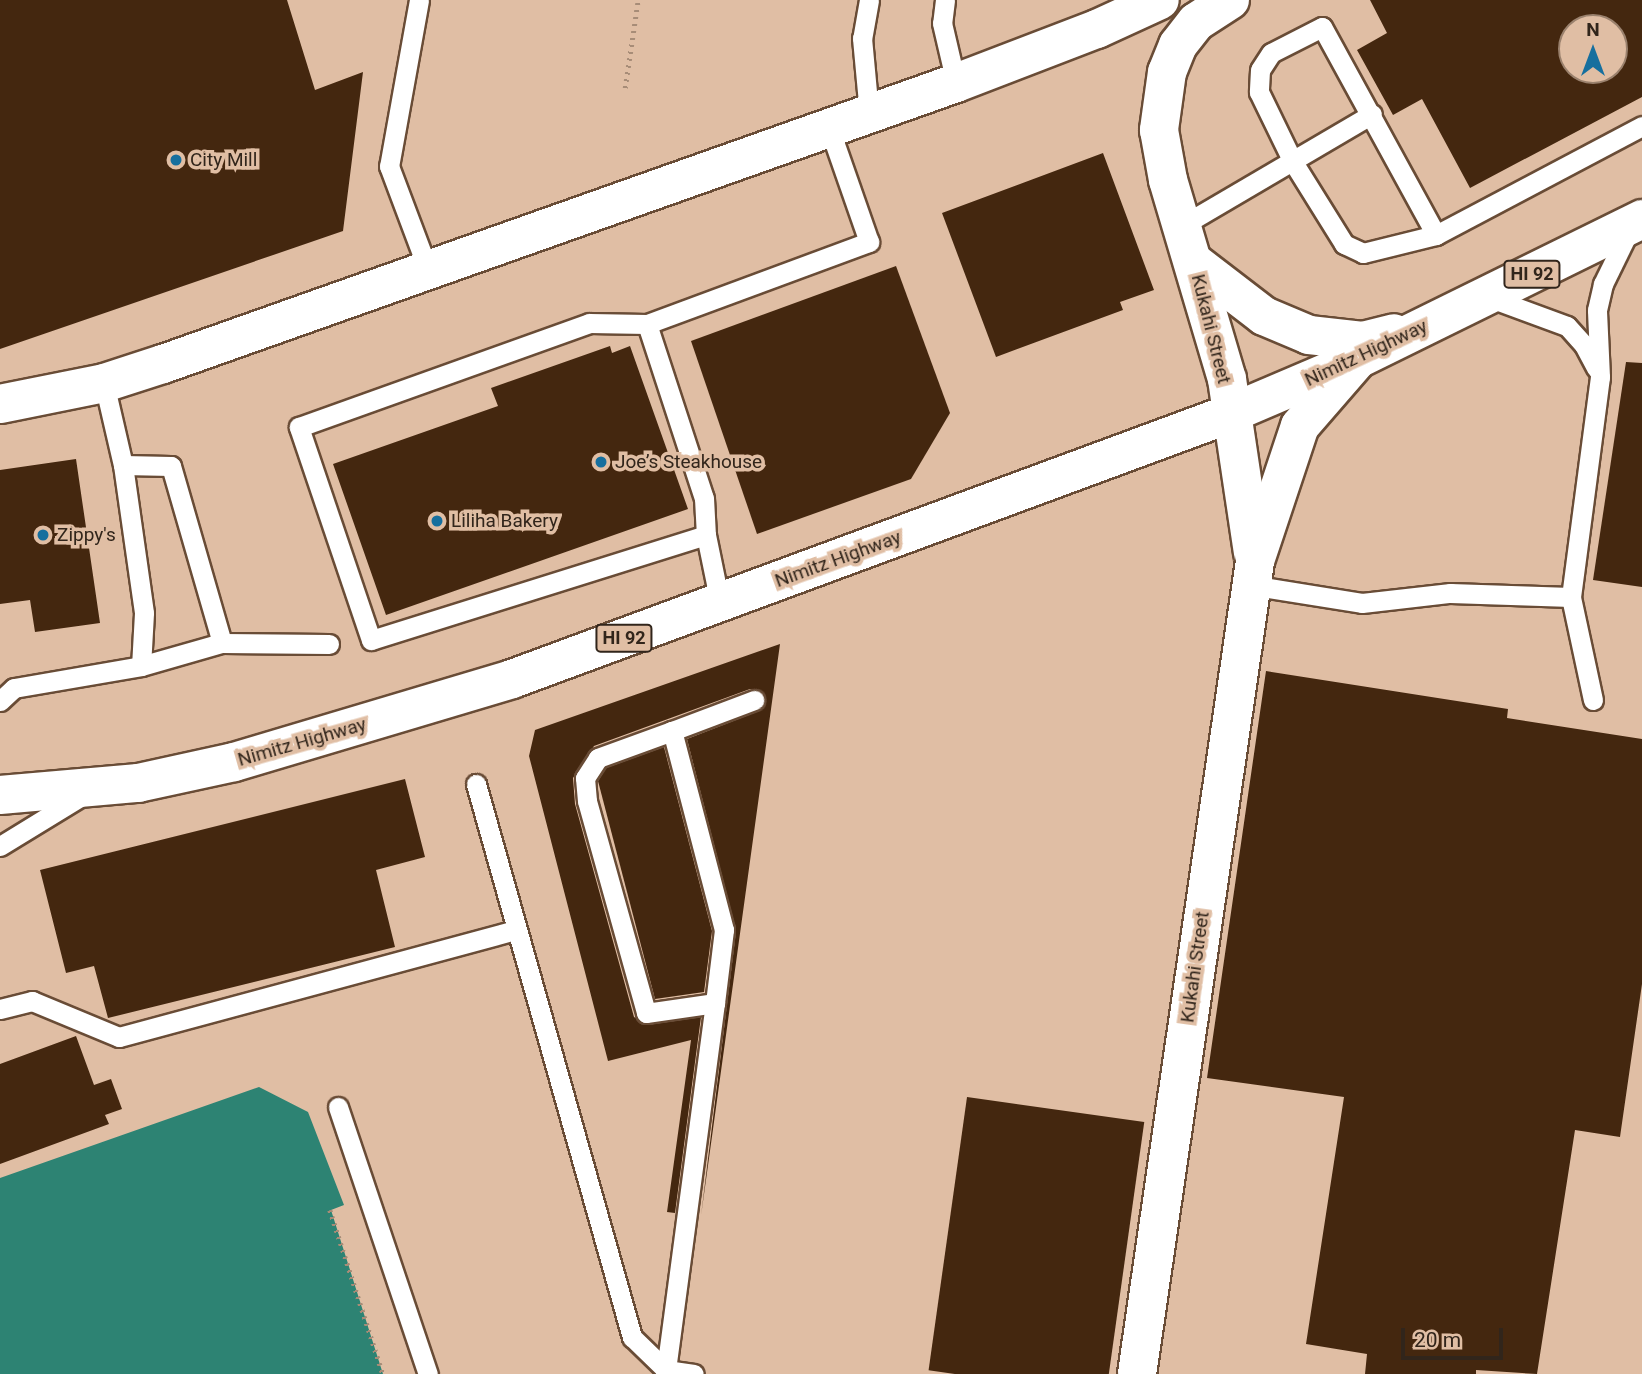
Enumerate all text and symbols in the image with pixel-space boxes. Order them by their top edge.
north arrow [1558,14,1628,84]
text: N [1586,18,1600,41]
place label: City Mill [190,149,257,171]
marker: City Mill [168,152,184,168]
road number: HI 92 [1502,260,1562,288]
street label: Kukahi Street [1186,272,1236,386]
street label: Nimitz Highway [1301,315,1431,391]
place label: Joe’s Steakhouse [615,451,762,473]
marker: Joe’s Steakhouse [593,454,609,470]
place label: Liliha Bakery [451,510,558,532]
marker: Liliha Bakery [429,513,445,529]
place label: Zippy's [57,524,116,546]
street label: Nimitz Highway [772,526,904,592]
marker: Zippy's [35,527,51,543]
road number: HI 92 [594,624,654,652]
street label: Nimitz Highway [235,713,369,771]
street label: Kukahi Street [1176,910,1214,1024]
scale bar [1404,1314,1506,1358]
text: 20 m [1414,1328,1461,1352]

